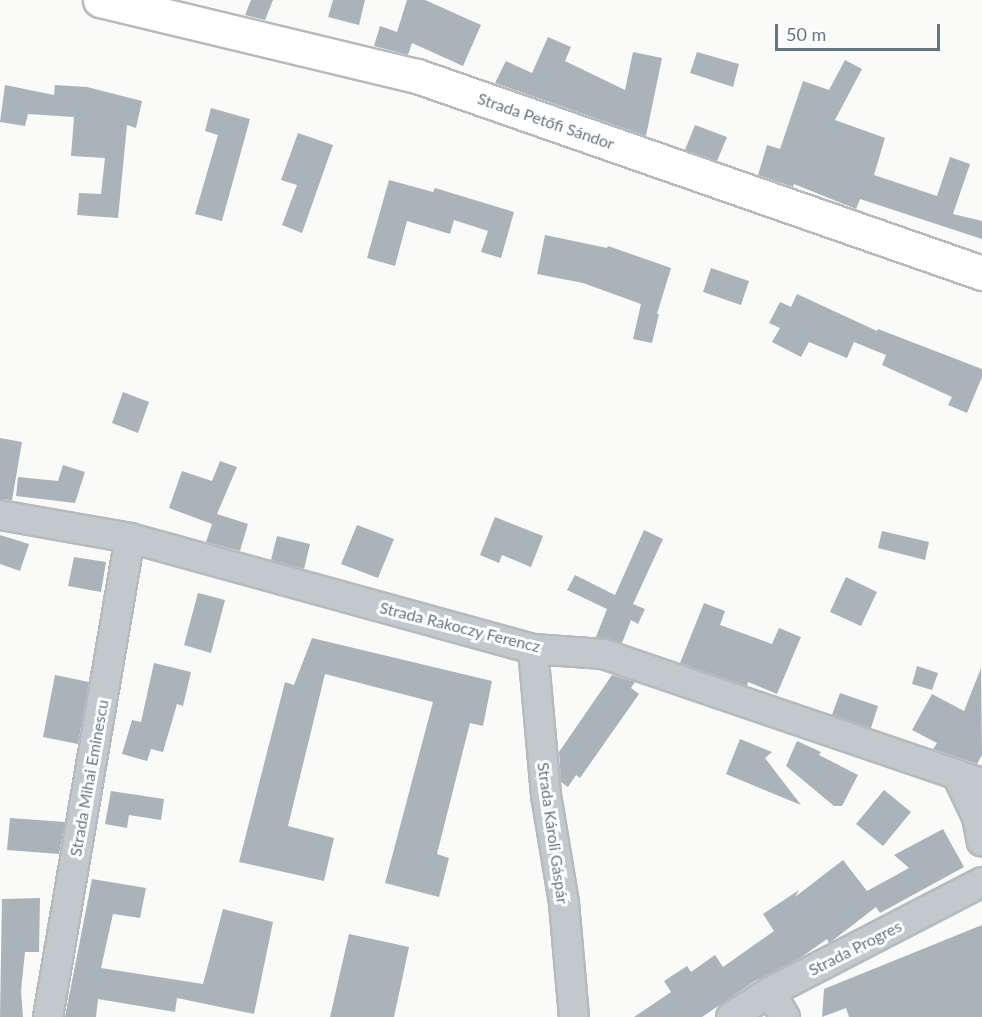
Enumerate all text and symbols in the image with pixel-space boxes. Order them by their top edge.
scale bar [778,12,943,50]
text: 50 m [786,23,826,45]
street label: Strada Petőfi Sándor [475,89,617,153]
street label: Strada Rakoczy Ferencz [378,598,542,656]
street label: Strada Mihai Eminescu [66,698,112,858]
street label: Strada Károli Gáspár [534,761,572,905]
street label: Strada Progres [805,916,905,980]

